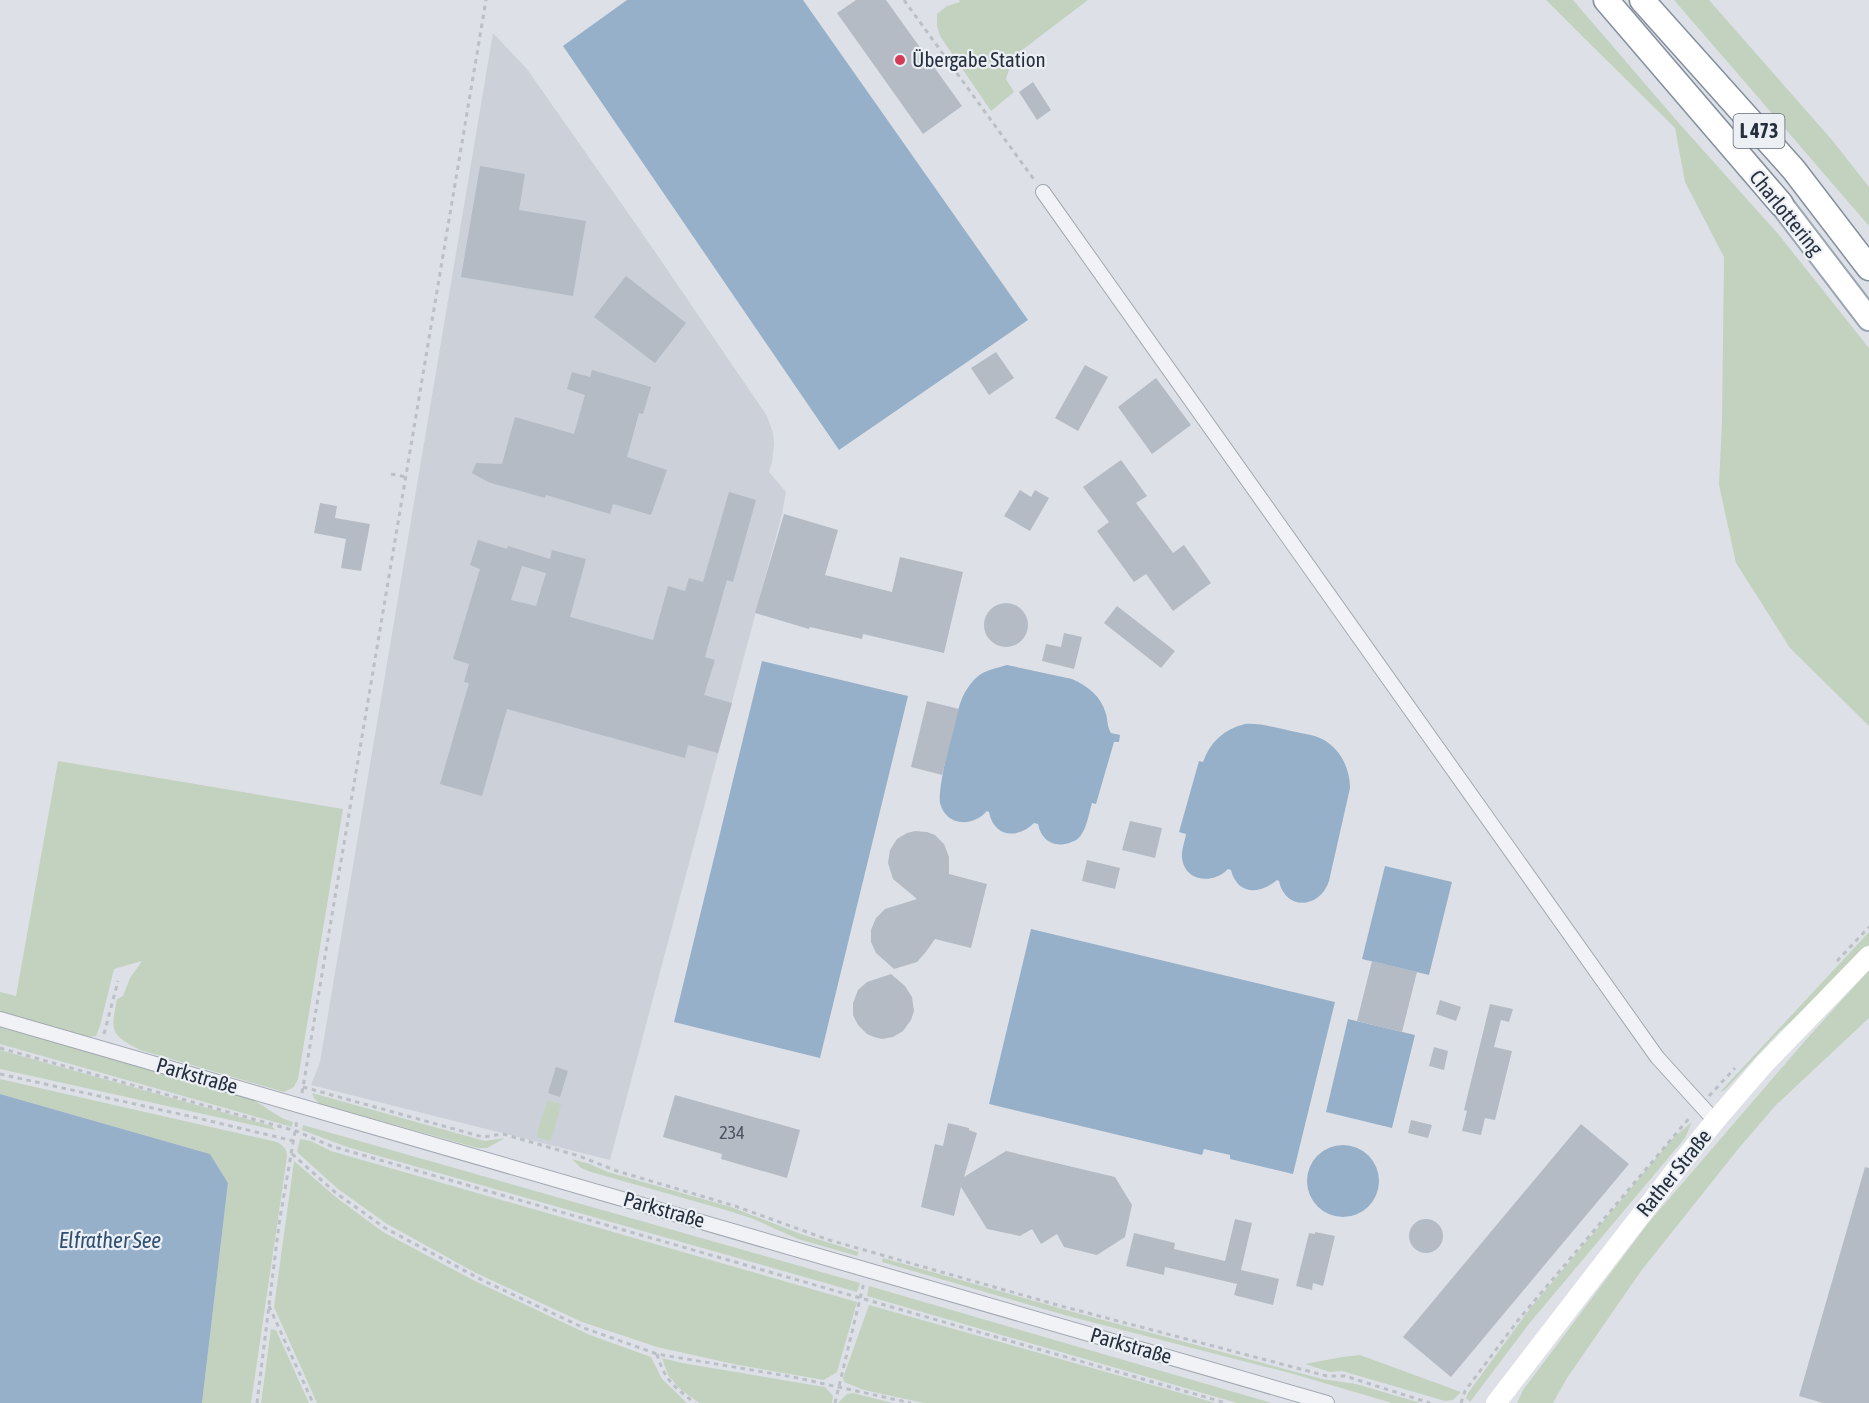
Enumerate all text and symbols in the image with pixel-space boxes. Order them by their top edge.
place label: Übergabe Station [912,47,1046,71]
marker: Übergabe Station [893,53,907,67]
road number: L 473 [1734,114,1784,148]
street label: Charlottering [1745,165,1828,260]
street label: Parkstraße [154,1052,241,1098]
house number: 234 [719,1122,745,1143]
street label: Rather Straße [1631,1124,1716,1221]
street label: Parkstraße [621,1186,708,1232]
water label: Elfrather See [59,1227,161,1253]
street label: Parkstraße [1088,1322,1175,1368]

